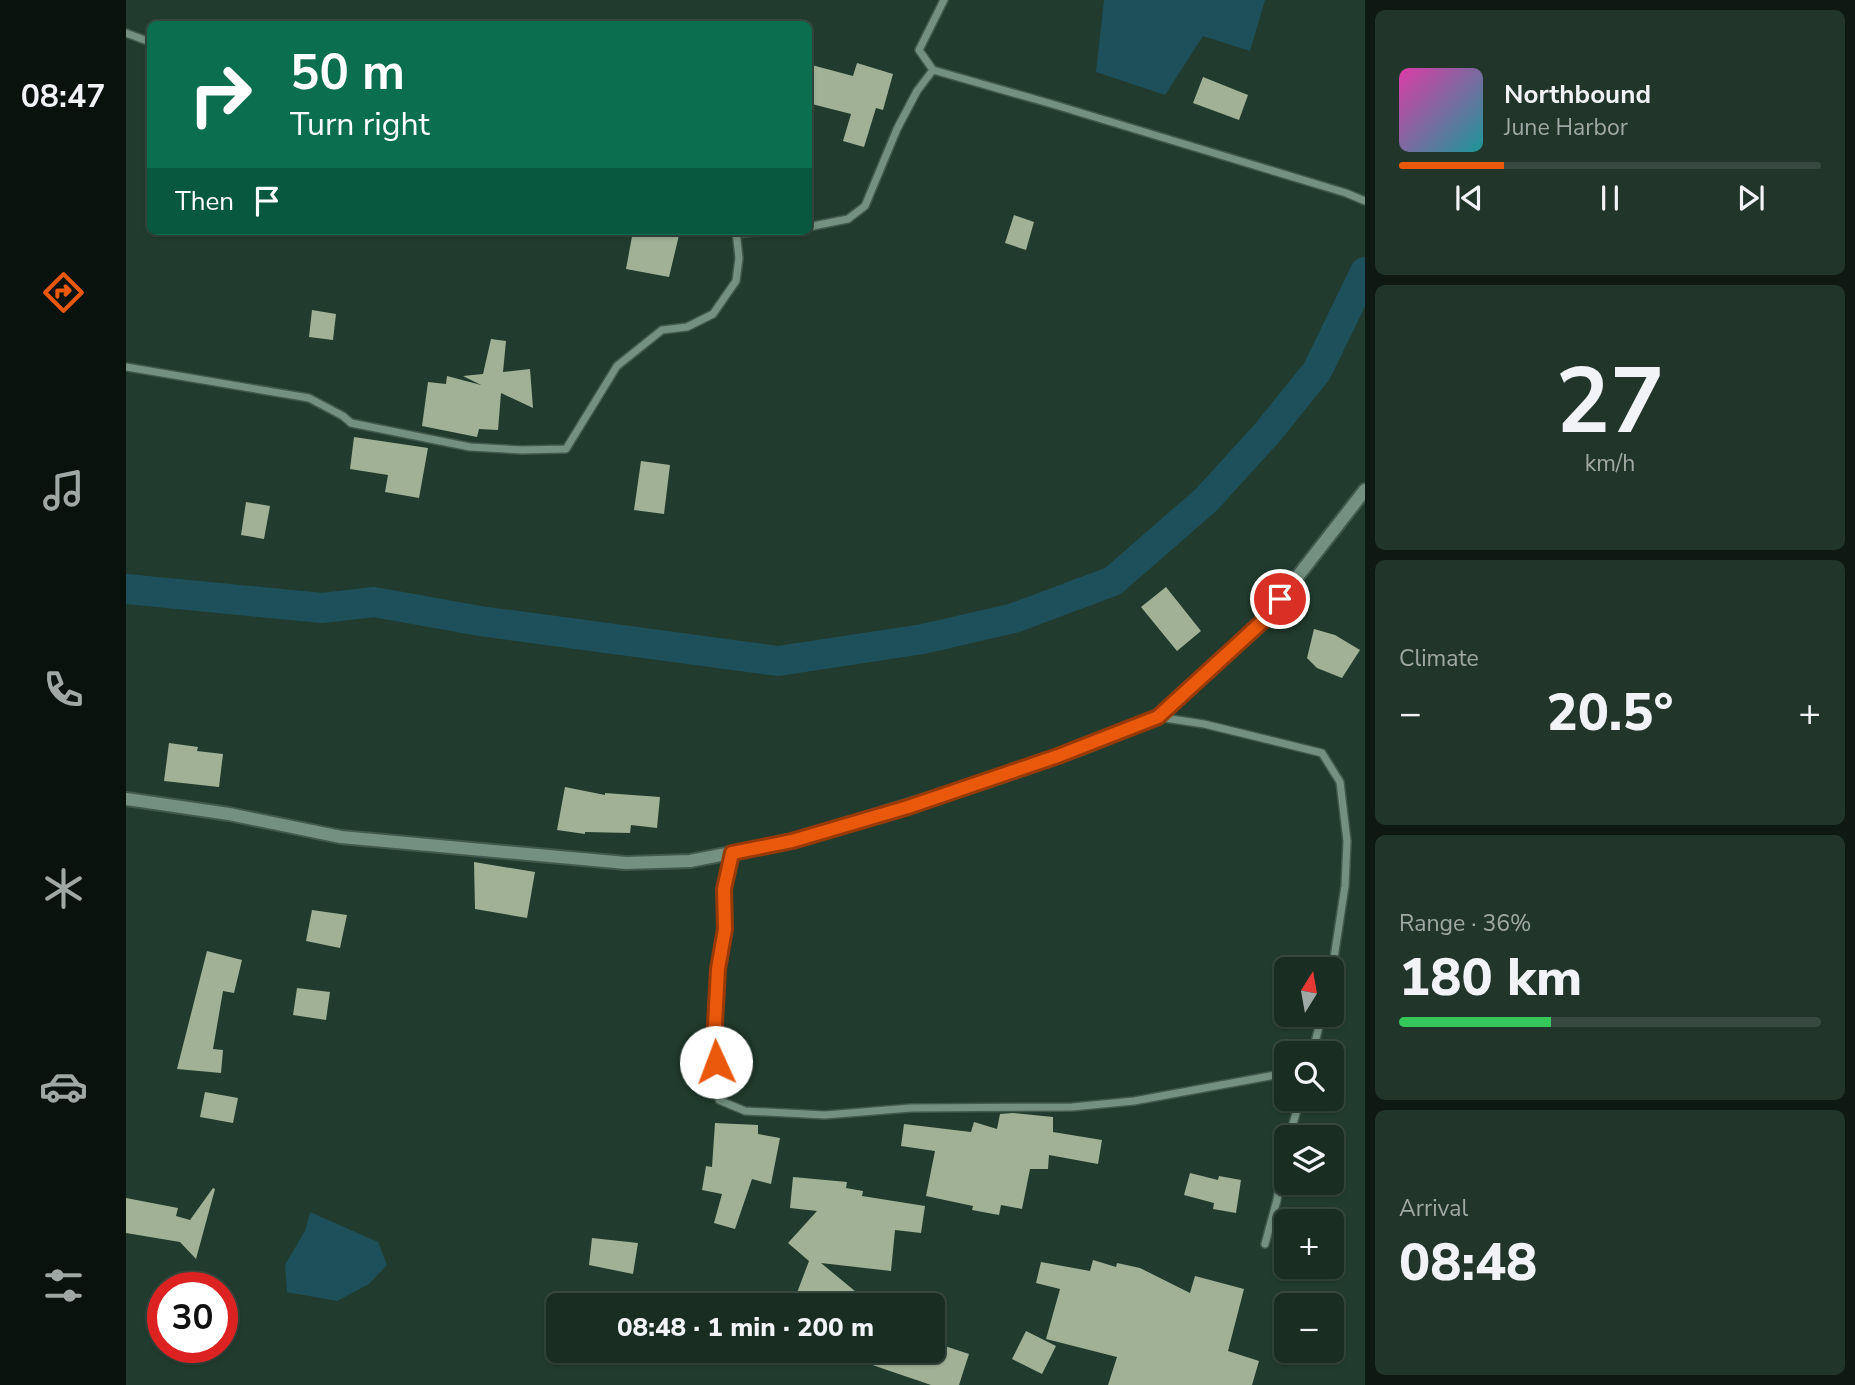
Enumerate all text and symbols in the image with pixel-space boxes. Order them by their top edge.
text: 50 m [290,39,405,106]
icon: right [175,49,266,140]
text: 08:47 [21,75,105,118]
text: Northbound [1504,77,1651,112]
text: Turn right [290,103,430,146]
text: June Harbor [1504,112,1628,143]
icon: previous [1450,179,1488,217]
icon: pause [1591,179,1629,217]
icon: next [1732,179,1770,217]
icon: arrive [248,182,286,220]
text: Then [175,184,234,219]
icon: directions [39,268,88,317]
text: 27 [1555,340,1665,464]
text: km/h [1585,448,1635,479]
icon: music [39,466,88,515]
pin [1250,569,1310,629]
icon: arrive [1261,580,1299,618]
text: Climate [1399,643,1479,674]
icon: phone [39,665,88,714]
text: 20.5° [1546,677,1674,748]
text: − [1399,688,1422,739]
text: + [1798,688,1821,739]
icon: climate [39,864,88,913]
text: Range · 36% [1399,908,1531,939]
text: 180 km [1399,942,1582,1013]
north arrow [1274,957,1344,1027]
map controls [1274,957,1344,1363]
position arrow [679,1025,753,1099]
button: search [1274,1041,1344,1111]
icon: car [39,1062,88,1111]
button: layers [1274,1125,1344,1195]
text: Arrival [1399,1193,1468,1224]
button: + [1274,1209,1344,1279]
text: 08:48 [1399,1227,1537,1298]
icon: filters [39,1261,88,1310]
speed limit sign: 30 [147,1272,238,1363]
button: − [1274,1293,1344,1363]
text: 08:48 · 1 min · 200 m [617,1310,874,1345]

